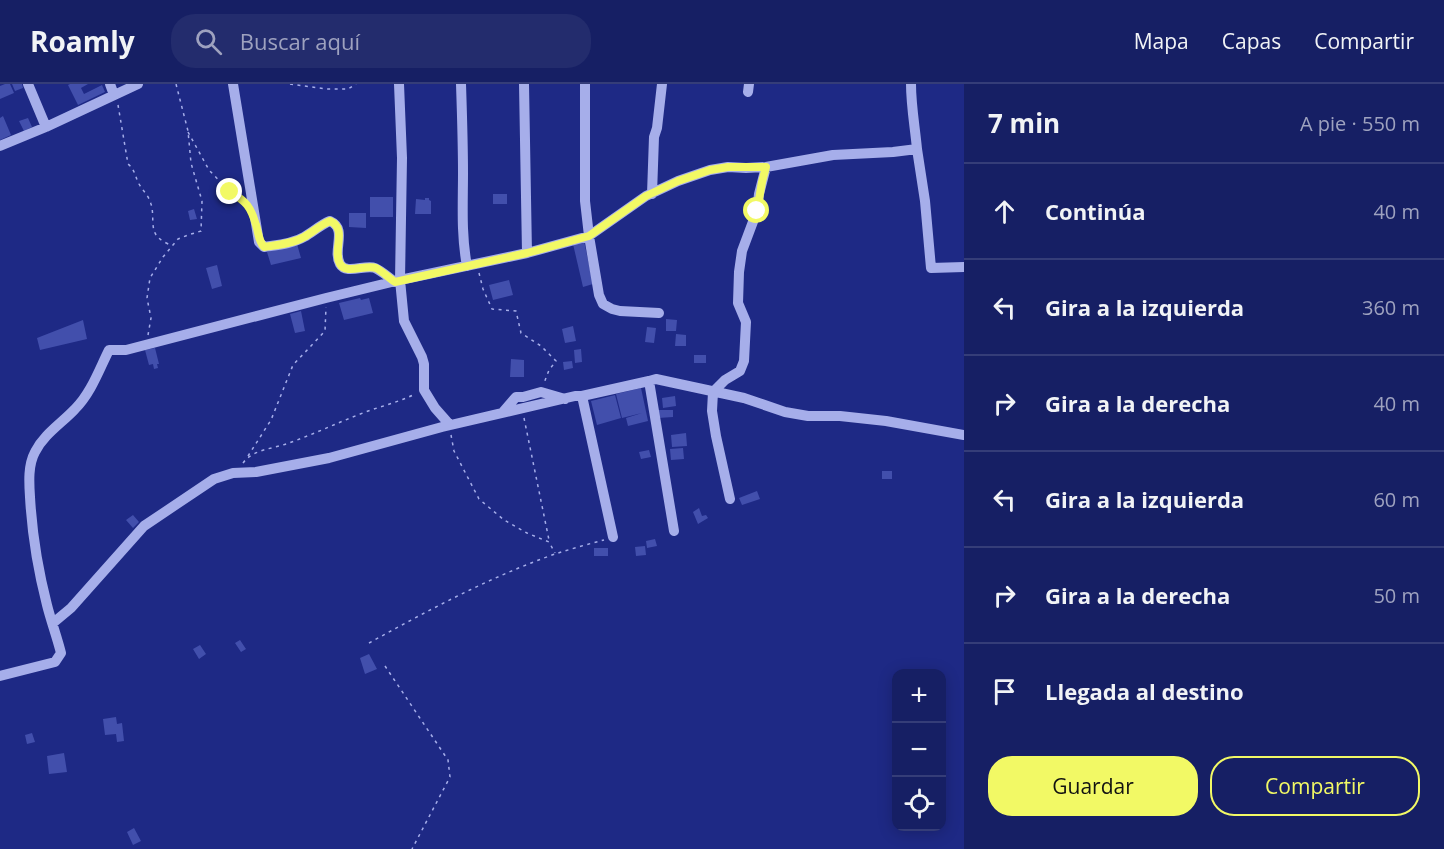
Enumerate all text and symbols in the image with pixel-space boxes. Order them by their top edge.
search box [171,14,591,68]
text: Roamly [30,22,135,60]
icon: search [192,25,225,58]
text: Buscar aquí [240,26,360,56]
text: Mapa [1134,27,1189,55]
text: Capas [1222,27,1281,55]
text: Compartir [1314,27,1414,55]
text: 7 min [988,105,1060,141]
text: A pie · 550 m [1300,110,1420,137]
route end [216,178,242,204]
icon: ahead [988,195,1021,228]
text: Continúa [1045,196,1146,226]
route start [743,197,769,223]
text: 40 m [1373,198,1420,225]
icon: left [988,291,1021,324]
text: Gira a la izquierda [1045,292,1244,322]
text: 360 m [1362,294,1420,321]
icon: right [988,387,1021,420]
text: Gira a la derecha [1045,388,1230,418]
text: 40 m [1373,390,1420,417]
icon: left [988,483,1021,516]
text: Gira a la izquierda [1045,484,1244,514]
text: 60 m [1373,486,1420,513]
icon: right [988,579,1021,612]
text: Gira a la derecha [1045,580,1230,610]
text: 50 m [1373,582,1420,609]
map controls [892,669,946,831]
button: + [892,669,946,723]
icon: arrive [988,675,1021,708]
text: Llegada al destino [1045,676,1244,706]
button: − [892,723,946,777]
button: Guardar [988,756,1198,816]
button: Compartir [1210,756,1420,816]
button: locate [892,777,946,831]

